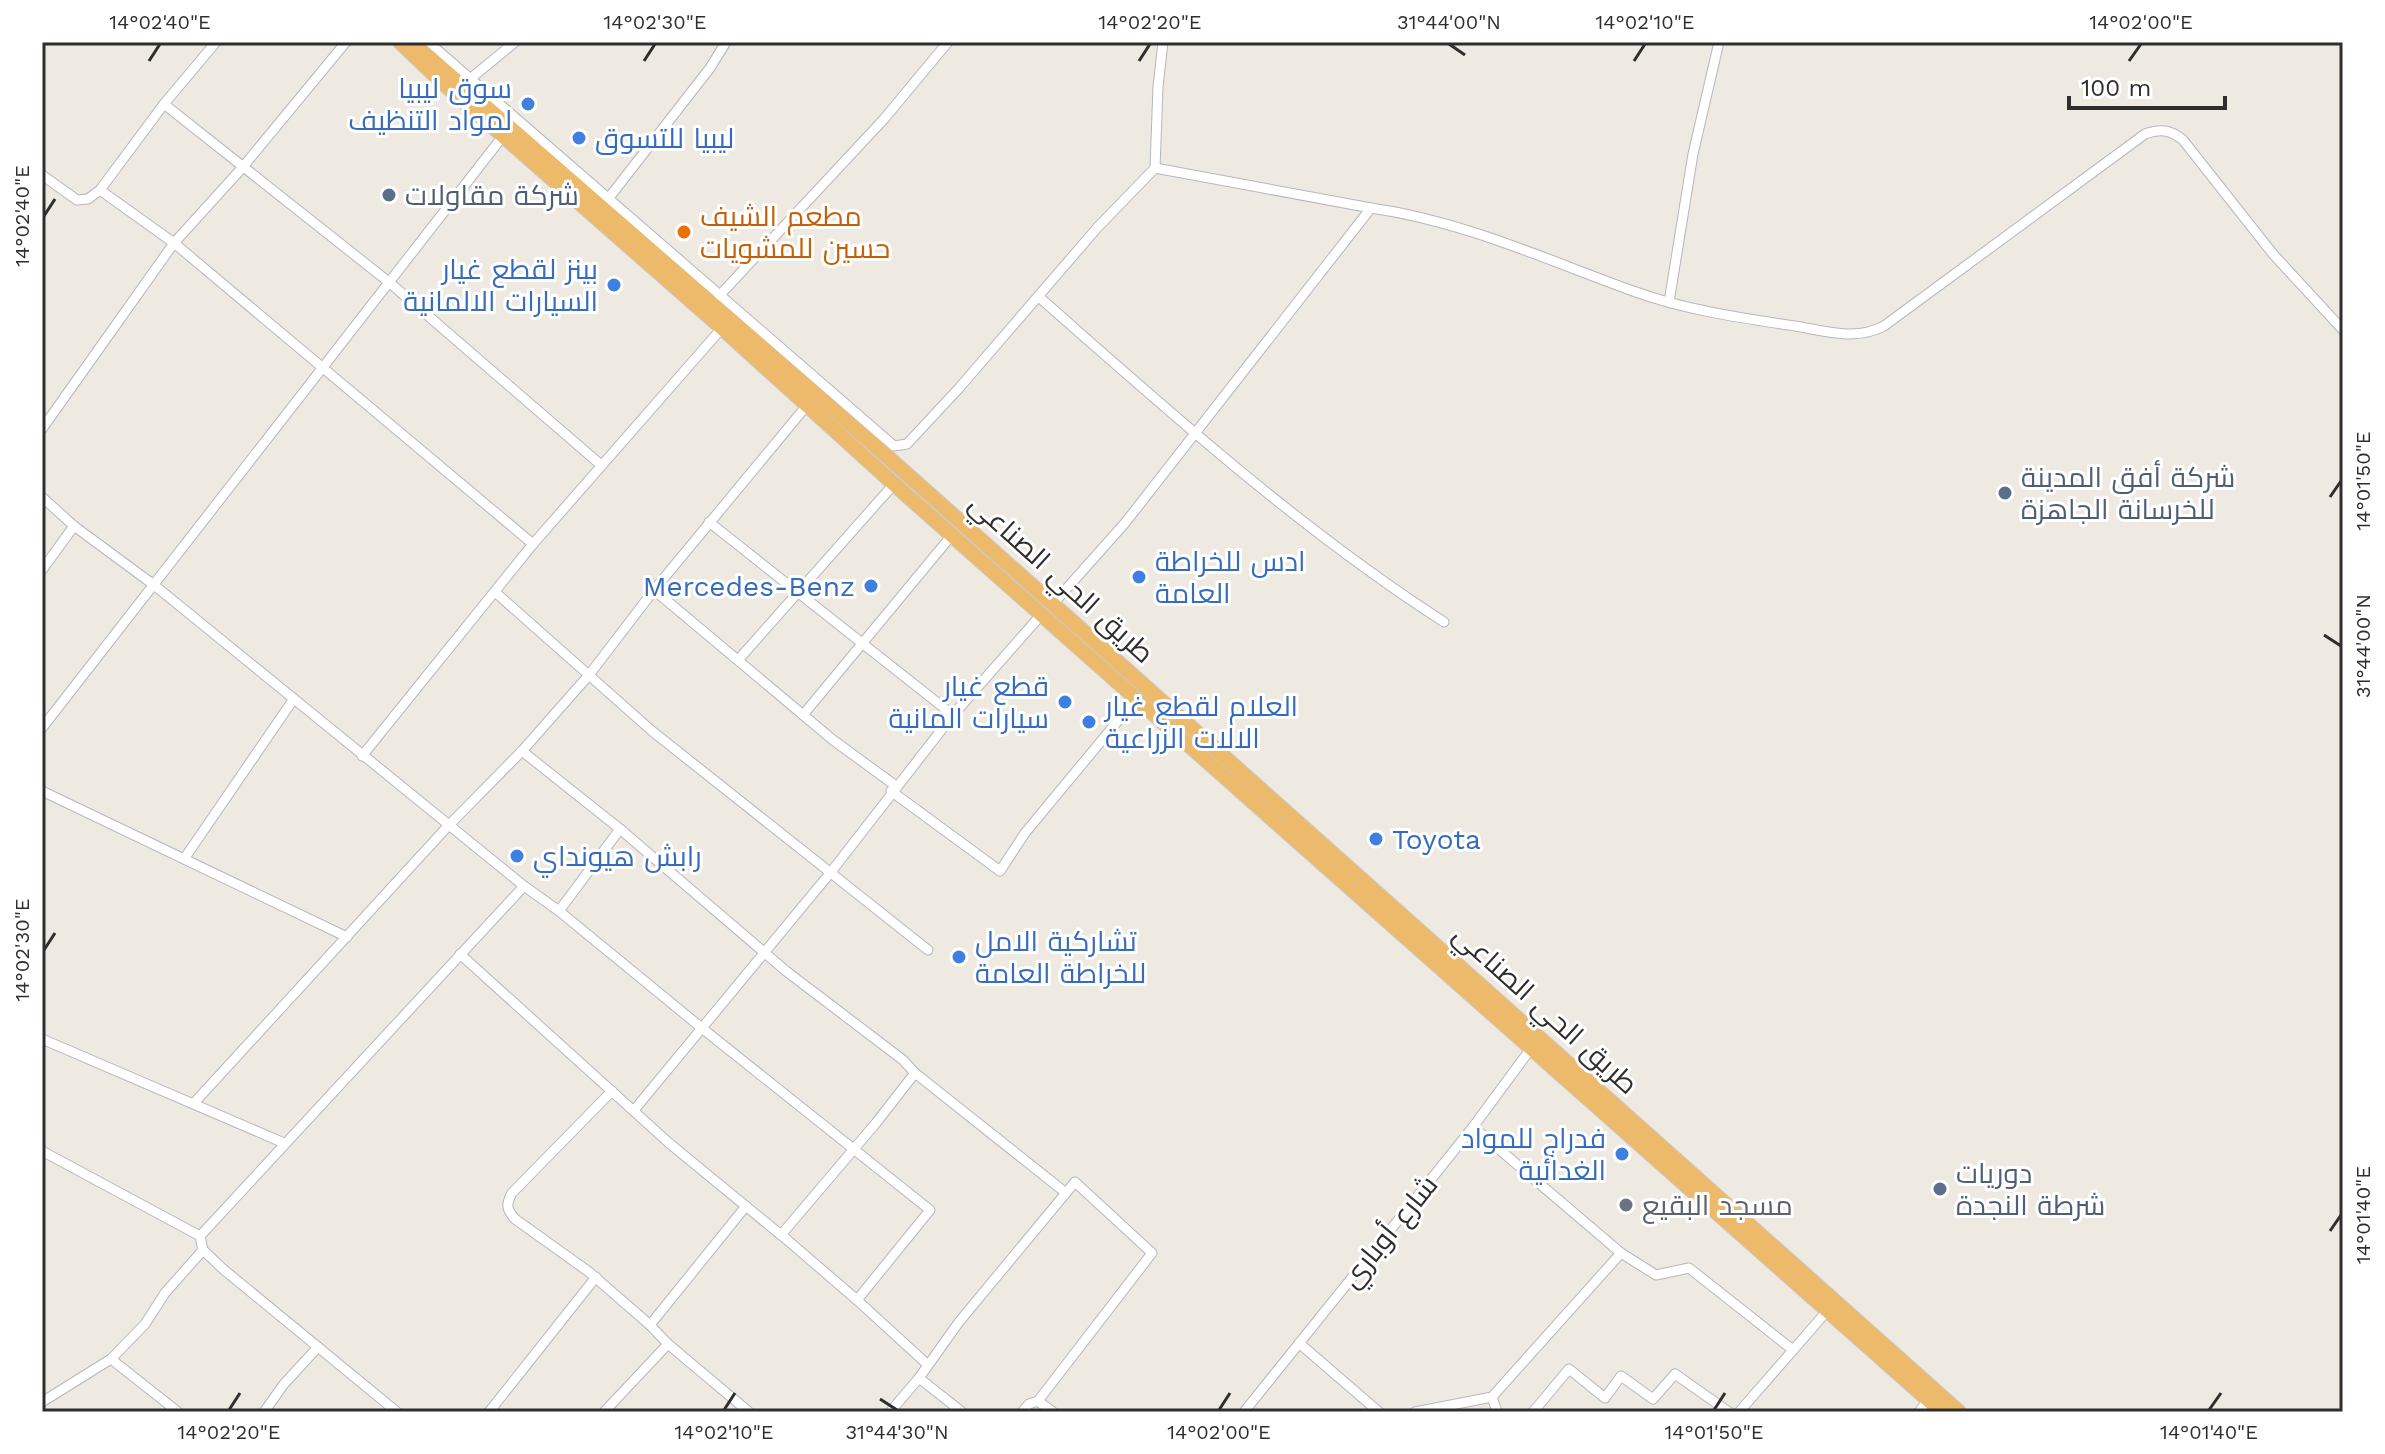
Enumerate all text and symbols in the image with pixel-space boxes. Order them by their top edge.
text: 14°02'40"E [109,10,211,34]
text: 14°02'30"E [604,10,706,34]
text: 14°02'20"E [1099,10,1201,34]
text: 31°44'00"N [1397,10,1501,34]
text: 14°02'10"E [1595,10,1695,34]
text: 14°02'00"E [2089,10,2193,34]
scale bar [2069,60,2225,110]
place label: سوق ليبيا لمواد التنظيف [348,72,512,137]
text: 100 m [2081,74,2151,102]
marker: سوق ليبيا لمواد التنظيف [519,95,537,113]
place label: ليبيا للتسوق [595,122,734,155]
marker: ليبيا للتسوق [570,129,588,147]
text: 14°02'40"E [10,165,34,267]
place label: شركة مقاولات [405,179,579,212]
marker: شركة مقاولات [380,186,398,204]
place label: مطعم الشيف حسين للمشويات [700,200,890,265]
marker: مطعم الشيف حسين للمشويات [675,223,693,241]
place label: بينز لقطع غيار السيارات الالمانية [403,253,598,318]
marker: بينز لقطع غيار السيارات الالمانية [605,276,623,294]
text: 14°01'50"E [2351,431,2375,531]
place label: شركة أفق المدينة للخرسانة الجاهزة [2021,460,2235,526]
marker: شركة أفق المدينة للخرسانة الجاهزة [1996,484,2014,502]
street label: طريق الحي الصناعي [959,487,1161,674]
place label: ادس للخراطة العامة [1155,545,1306,610]
marker: ادس للخراطة العامة [1130,568,1148,586]
place label: Mercedes-Benz [643,570,855,603]
marker: Mercedes-Benz [862,577,880,595]
text: 31°44'00"N [2351,594,2375,698]
place label: قطع غيار سيارات المانية [889,670,1049,735]
place label: العلام لقطع غيار الالات الزراعية [1103,690,1298,755]
marker: قطع غيار سيارات المانية [1056,693,1074,711]
marker: العلام لقطع غيار الالات الزراعية [1080,713,1098,731]
place label: Toyota [1392,823,1481,856]
marker: Toyota [1367,830,1385,848]
place label: رابش هيونداي [533,840,702,878]
marker: رابش هيونداي [508,847,526,865]
text: 14°02'30"E [10,899,34,1001]
street label: طريق الحي الصناعي [1443,918,1645,1105]
place label: تشاركية الامل للخراطة العامة [975,925,1146,990]
marker: تشاركية الامل للخراطة العامة [950,948,968,966]
place label: فدراج للمواد الغدائية [1461,1122,1606,1187]
marker: فدراج للمواد الغدائية [1613,1145,1631,1163]
place label: دوريات شرطة النجدة [1956,1157,2105,1222]
text: 14°01'40"E [2351,1166,2375,1264]
street label: شارع أوباري [1333,1168,1449,1297]
marker: دوريات شرطة النجدة [1931,1180,1949,1198]
place label: مسجد البقيع [1642,1189,1793,1224]
marker: مسجد البقيع [1617,1196,1635,1214]
text: 14°02'20"E [178,1420,280,1444]
text: 14°02'10"E [674,1420,774,1444]
text: 31°44'30"N [845,1420,949,1444]
text: 14°02'00"E [1167,1420,1271,1444]
text: 14°01'50"E [1664,1420,1764,1444]
text: 14°01'40"E [2160,1420,2258,1444]

